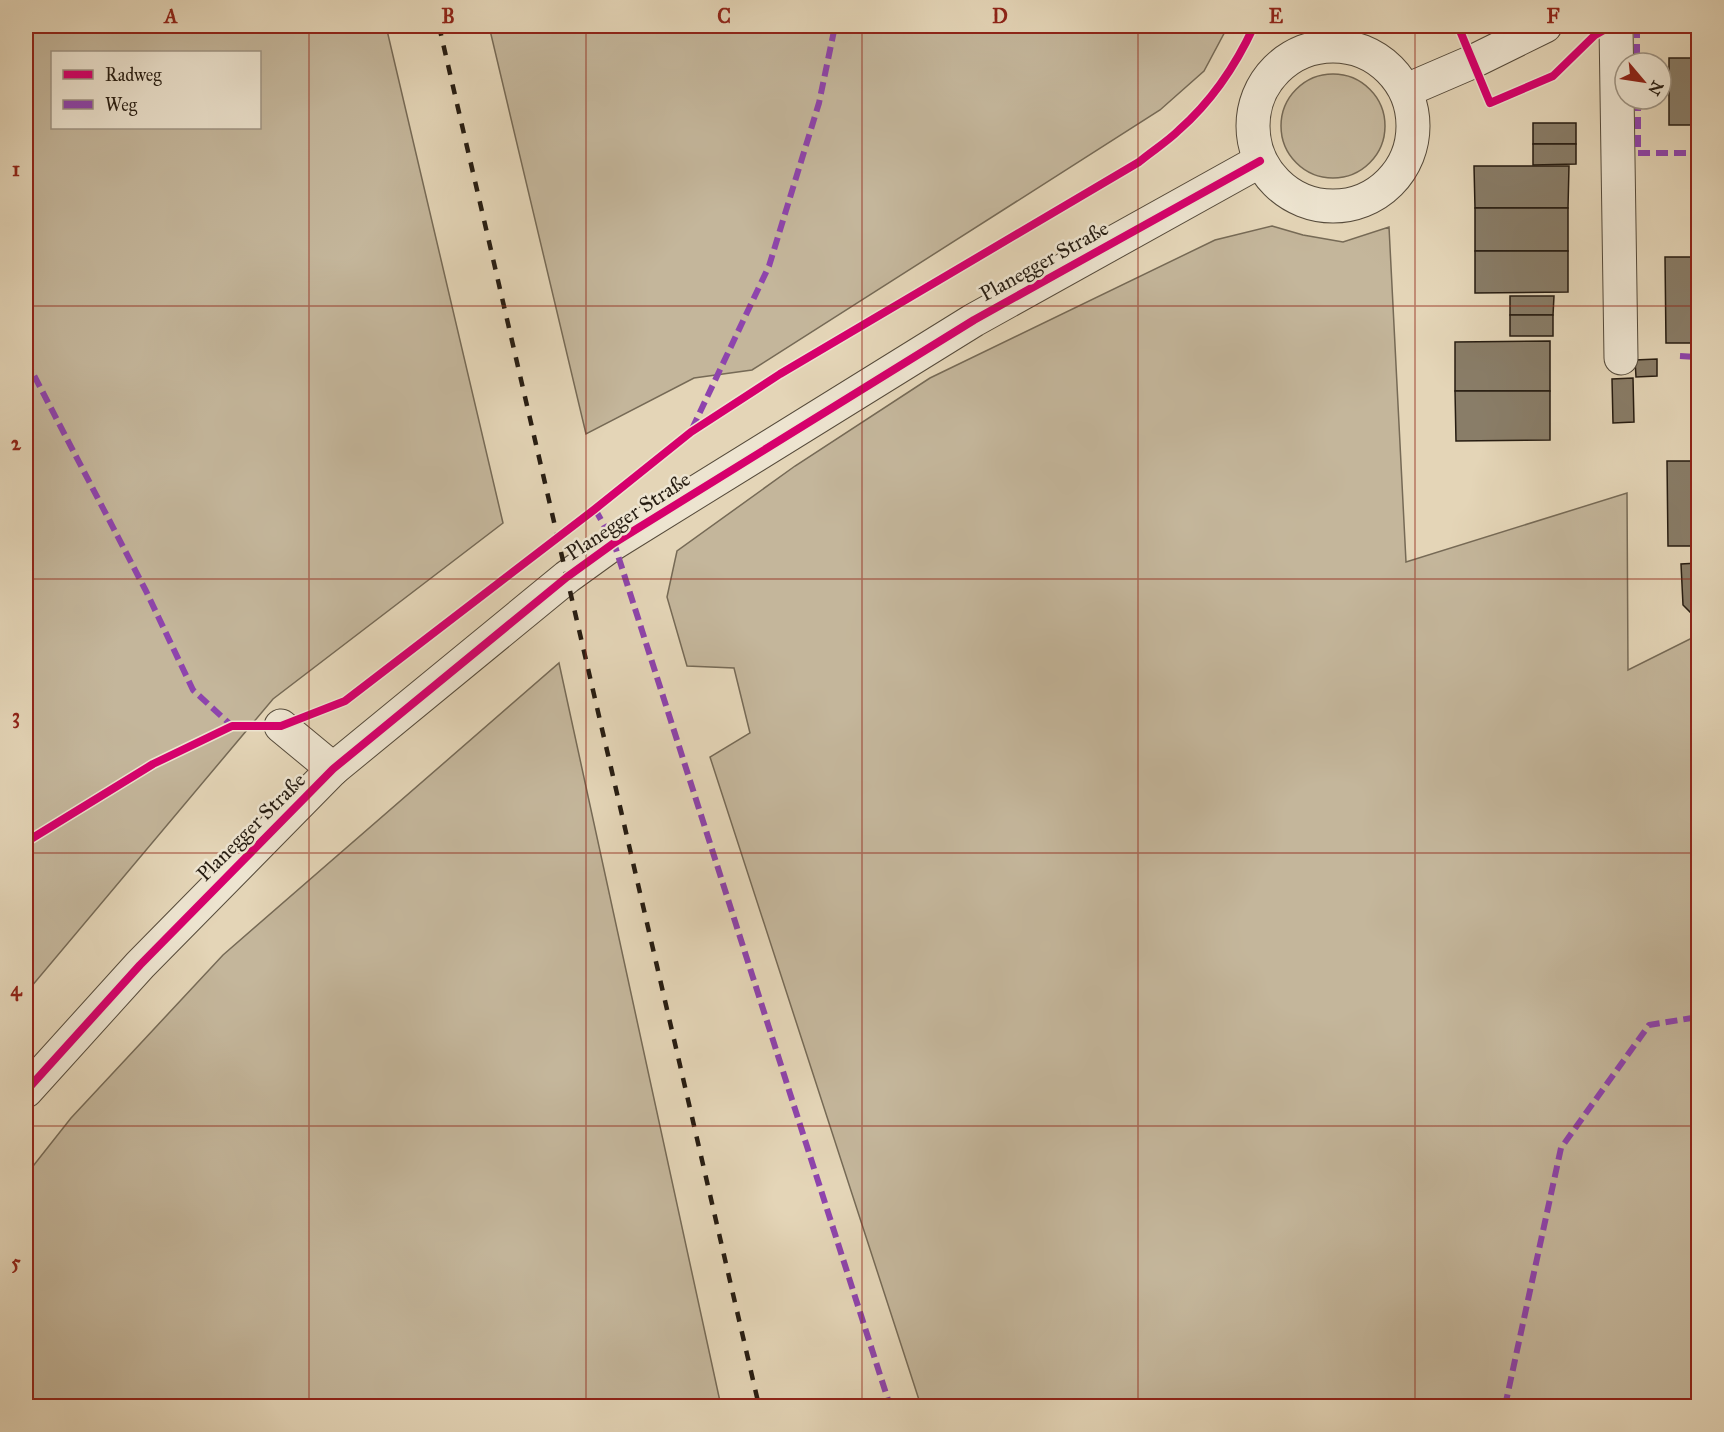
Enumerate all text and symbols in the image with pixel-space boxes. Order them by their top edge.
text: A [162,4,178,28]
text: B [441,4,455,28]
text: C [717,4,731,28]
text: D [992,4,1008,28]
text: E [1269,4,1284,28]
text: F [1546,4,1560,28]
legend [51,51,261,129]
north arrow [1613,51,1673,111]
text: Radweg [105,64,162,87]
text: N [1644,77,1667,99]
text: Weg [105,94,138,117]
text: 1 [12,157,20,181]
street label: Planegger Straße [975,215,1113,307]
text: 2 [11,431,22,455]
street label: Planegger Straße [561,466,695,566]
text: 3 [12,704,20,729]
street label: Planegger Straße [191,767,311,887]
text: 4 [10,977,22,1002]
text: 5 [11,1250,21,1274]

